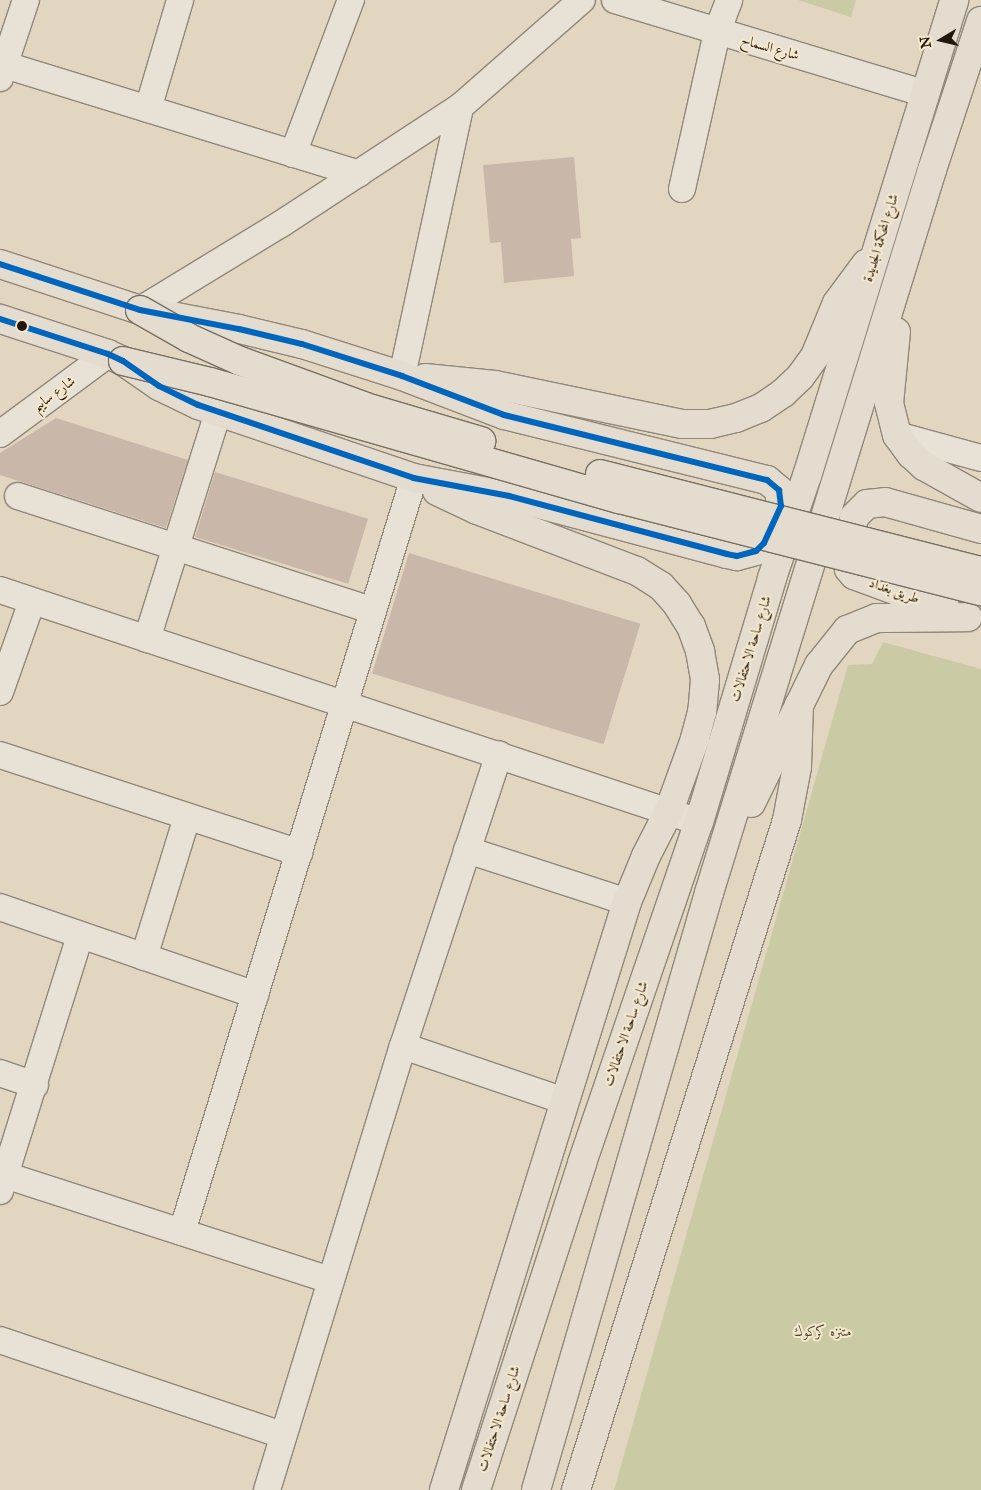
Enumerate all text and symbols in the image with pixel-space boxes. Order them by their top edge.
north arrow [916,15,966,65]
street label: شارع السماح [739,32,801,64]
text: N [916,35,935,50]
street label: شارع المحكمة الجديدة [860,192,902,284]
unlabelled marker [17,321,27,331]
street label: شارع سايبم [29,373,79,415]
street label: طريق بغداد [867,575,921,607]
street label: شارع ساحة الاحتفالات [727,594,775,704]
street label: شارع ساحة الاحتفالات [600,979,652,1089]
park label: متنزه كركوك [794,1324,852,1340]
street label: شارع ساحة الاحتفالات [474,1364,524,1474]

